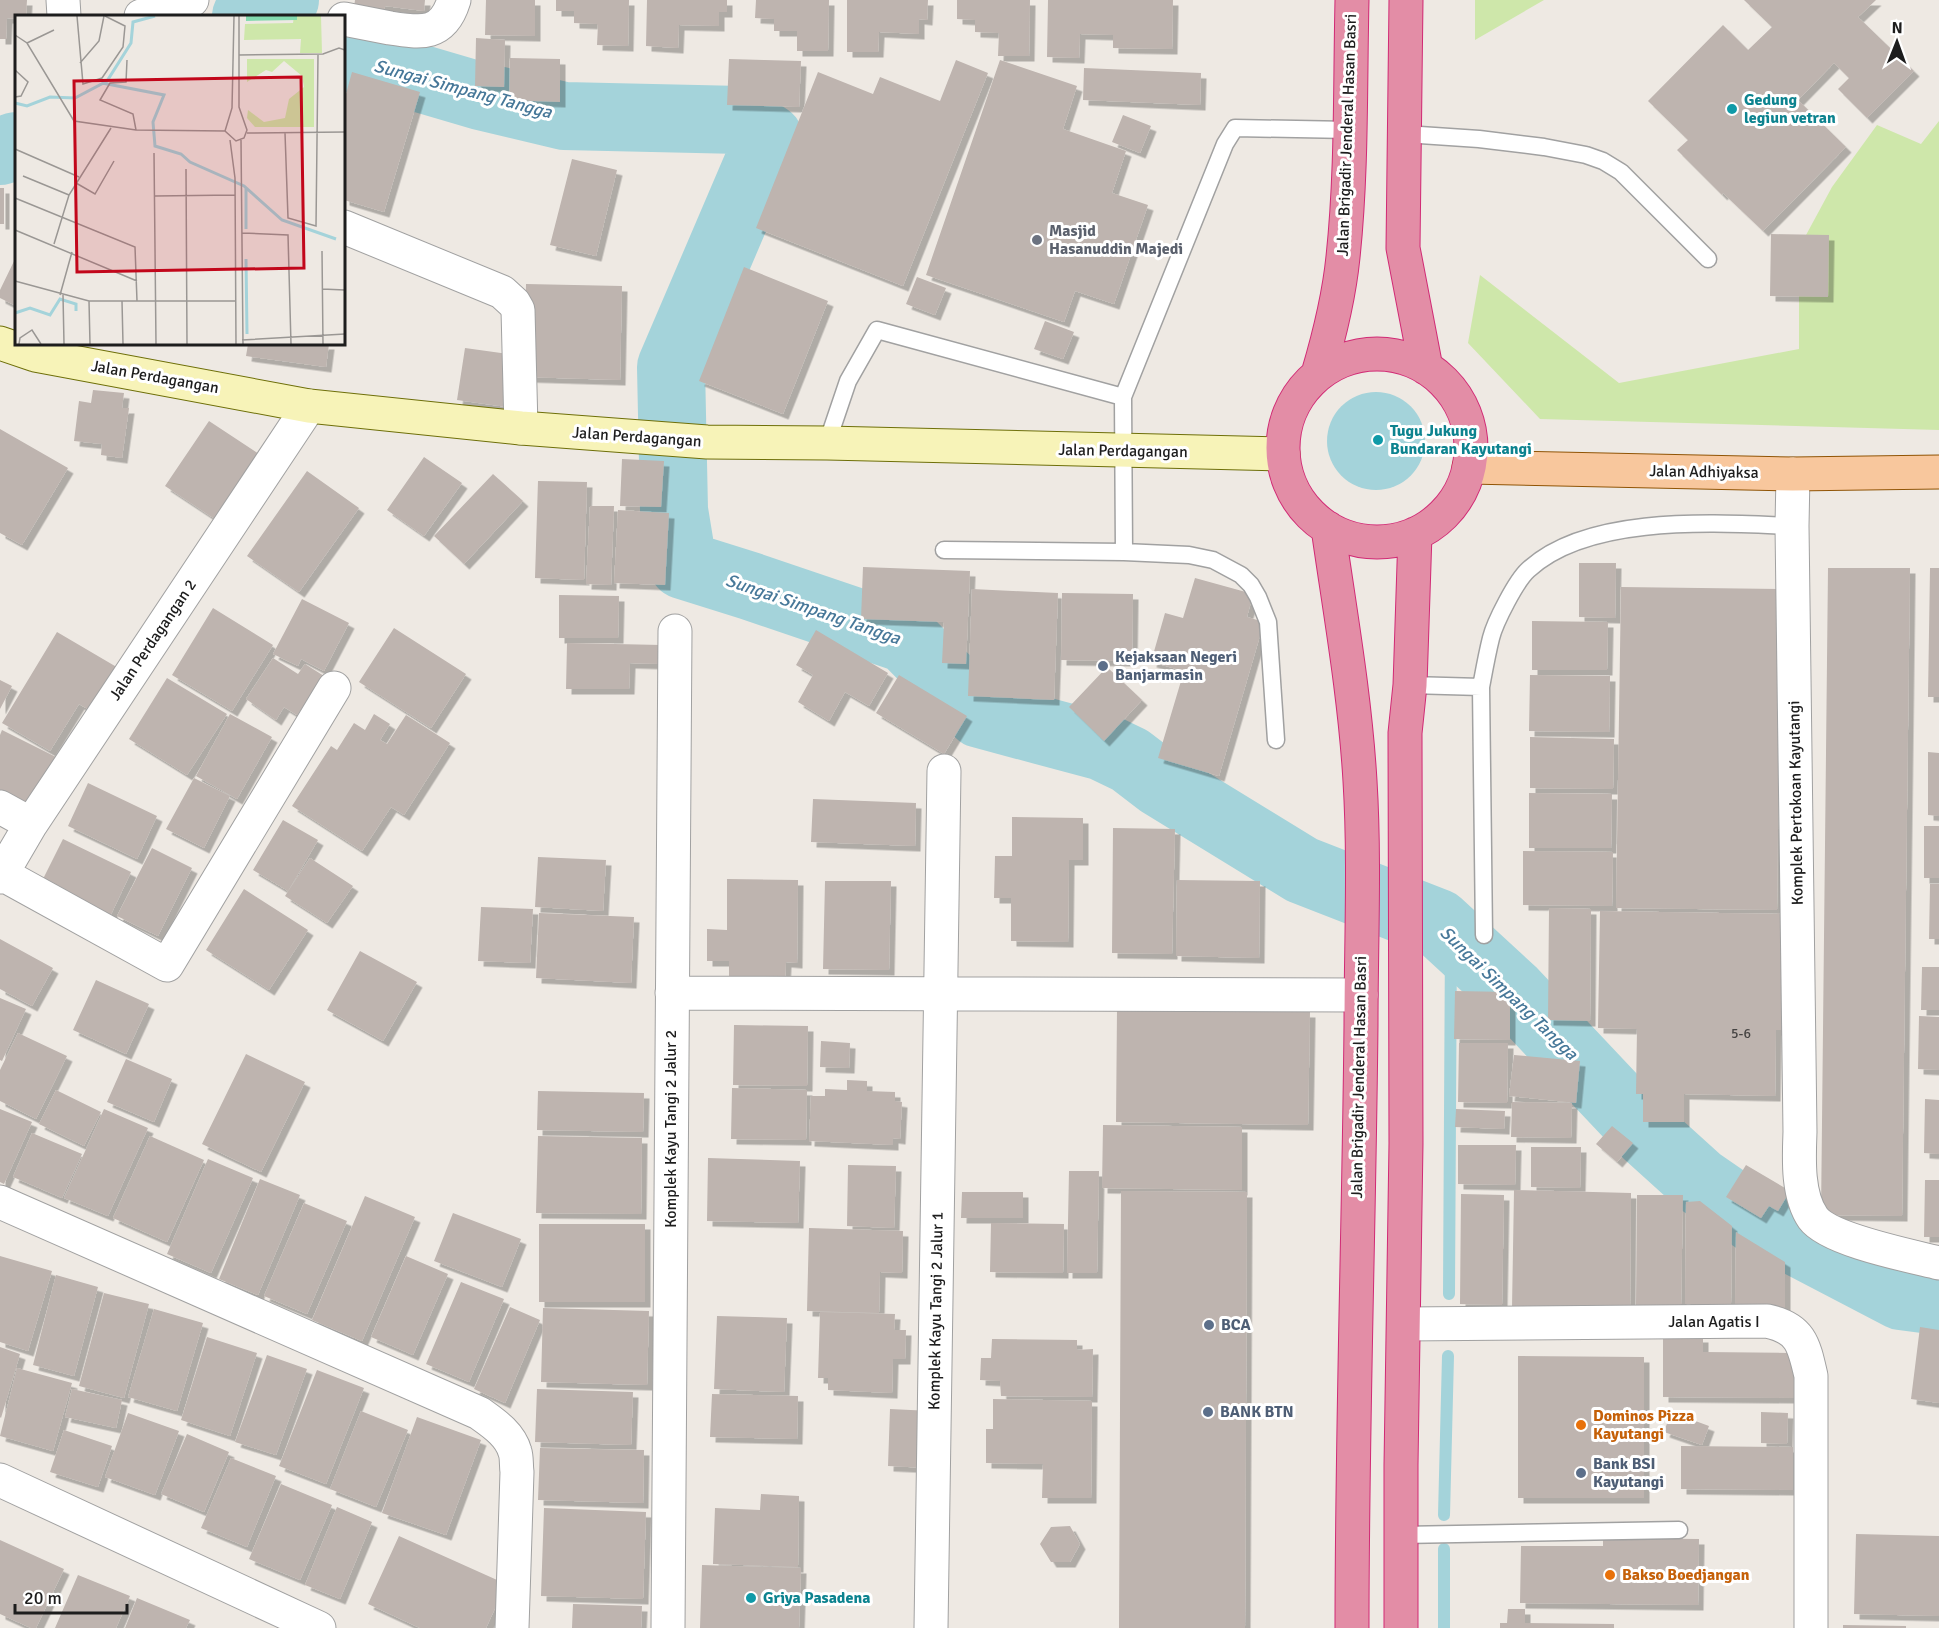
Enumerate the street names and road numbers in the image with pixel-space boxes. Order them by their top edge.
street label: Jalan Brigadir Jenderal Hasan Basri [1333,13,1361,257]
street label: Jalan Perdagangan [90,356,220,398]
street label: Jalan Perdagangan [572,423,702,451]
street label: Jalan Perdagangan [1058,440,1188,462]
street label: Jalan Adhiyaksa [1649,461,1759,483]
street label: Jalan Perdagangan 2 [105,576,201,704]
street label: Komplek Pertokoan Kayutangi [1784,700,1808,906]
street label: Jalan Brigadir Jenderal Hasan Basri [1347,956,1371,1198]
street label: Komplek Kayu Tangi 2 Jalur 2 [661,1030,681,1228]
street label: Komplek Kayu Tangi 2 Jalur 1 [924,1212,948,1410]
street label: Jalan Agatis I [1668,1312,1760,1332]

